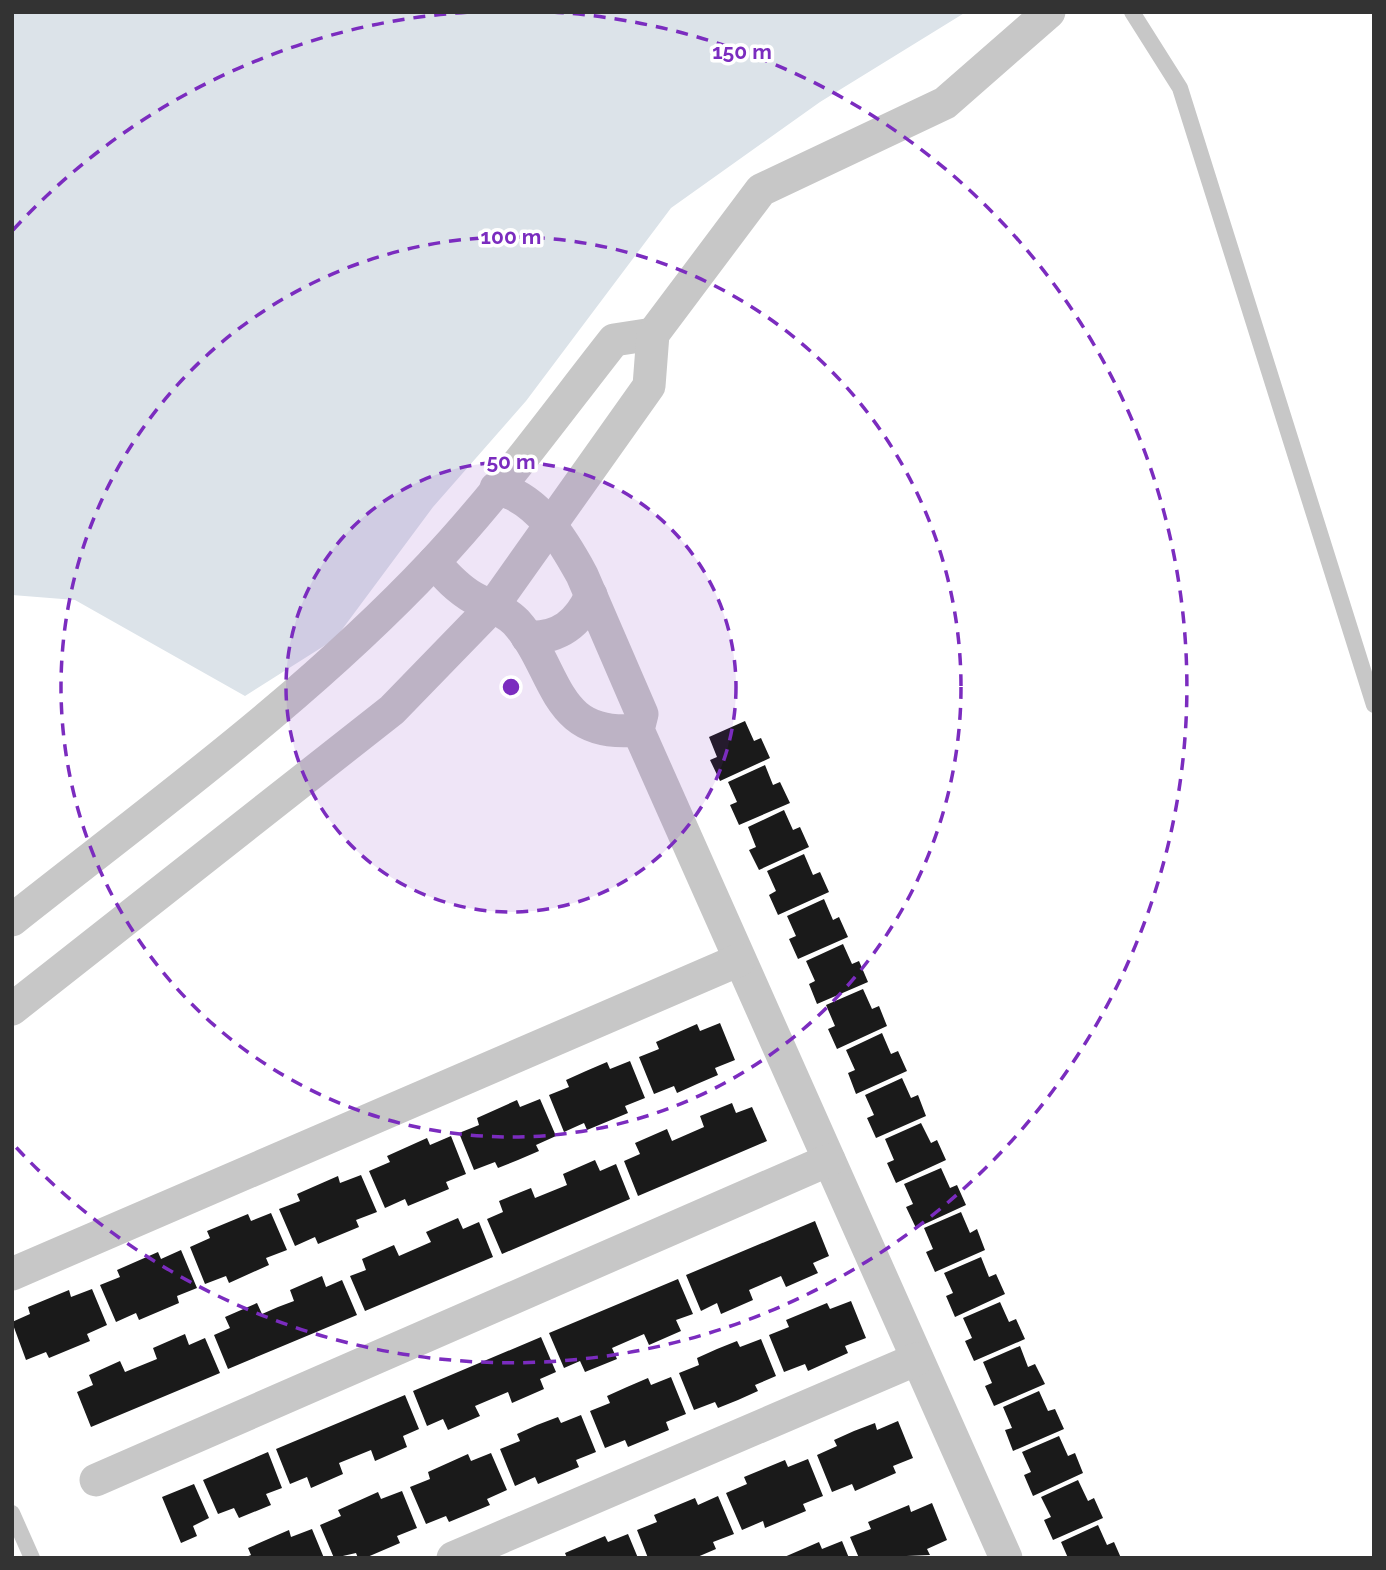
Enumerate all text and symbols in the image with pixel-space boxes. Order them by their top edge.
text: 150 m [712,39,772,64]
text: 100 m [481,224,541,249]
text: 50 m [486,449,536,474]
centre of rings [499,675,523,699]

